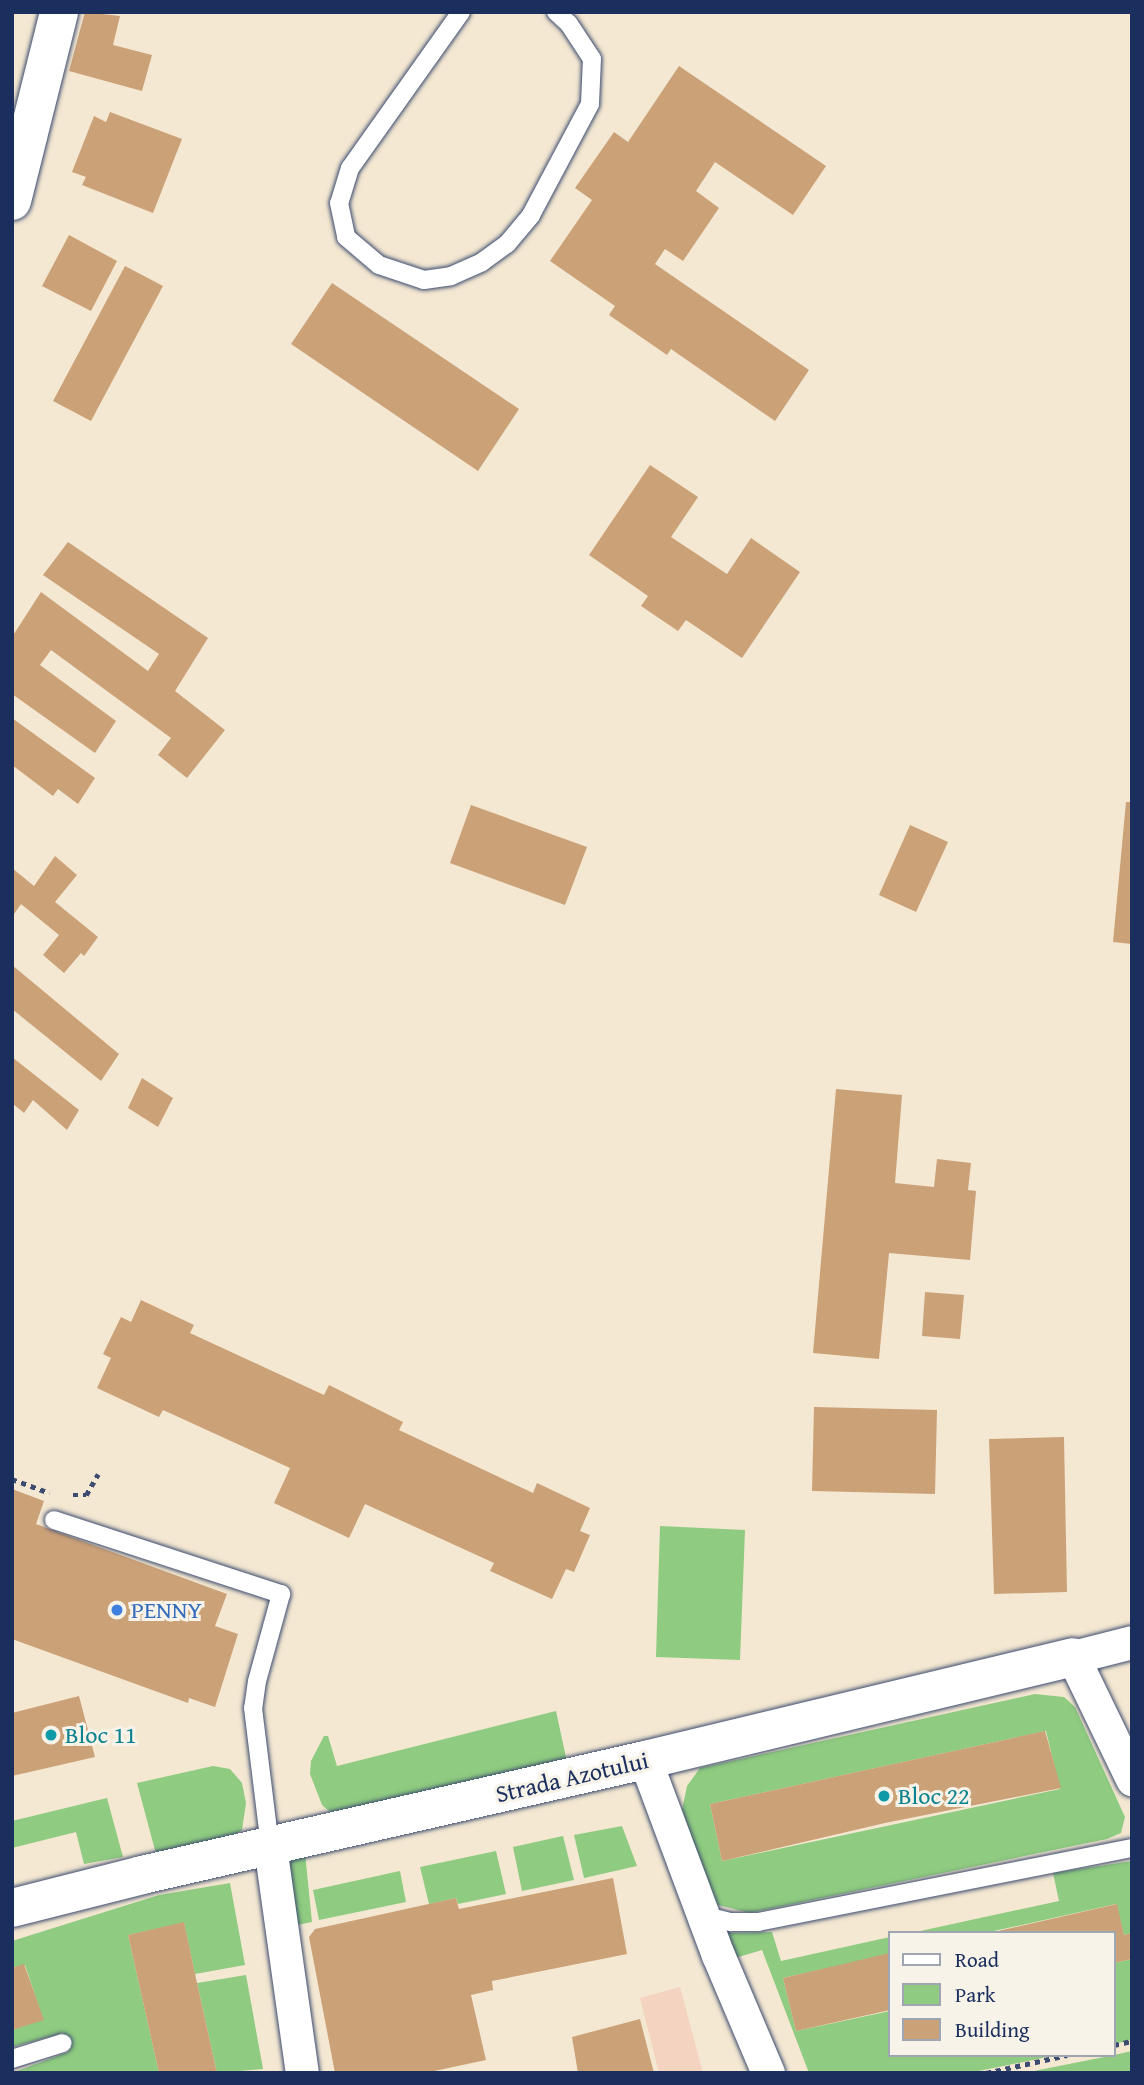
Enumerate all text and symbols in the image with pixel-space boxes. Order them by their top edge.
place label: PENNY [131,1596,202,1624]
marker: PENNY [109,1602,125,1618]
place label: Bloc 11 [65,1721,137,1749]
marker: Bloc 11 [43,1727,59,1743]
street label: Strada Azotului [493,1745,651,1809]
place label: Bloc 22 [898,1782,970,1810]
marker: Bloc 22 [876,1788,892,1804]
legend [888,1931,1116,2057]
text: Road [955,1944,999,1975]
text: Park [955,1979,996,2010]
text: Building [955,2014,1029,2045]

